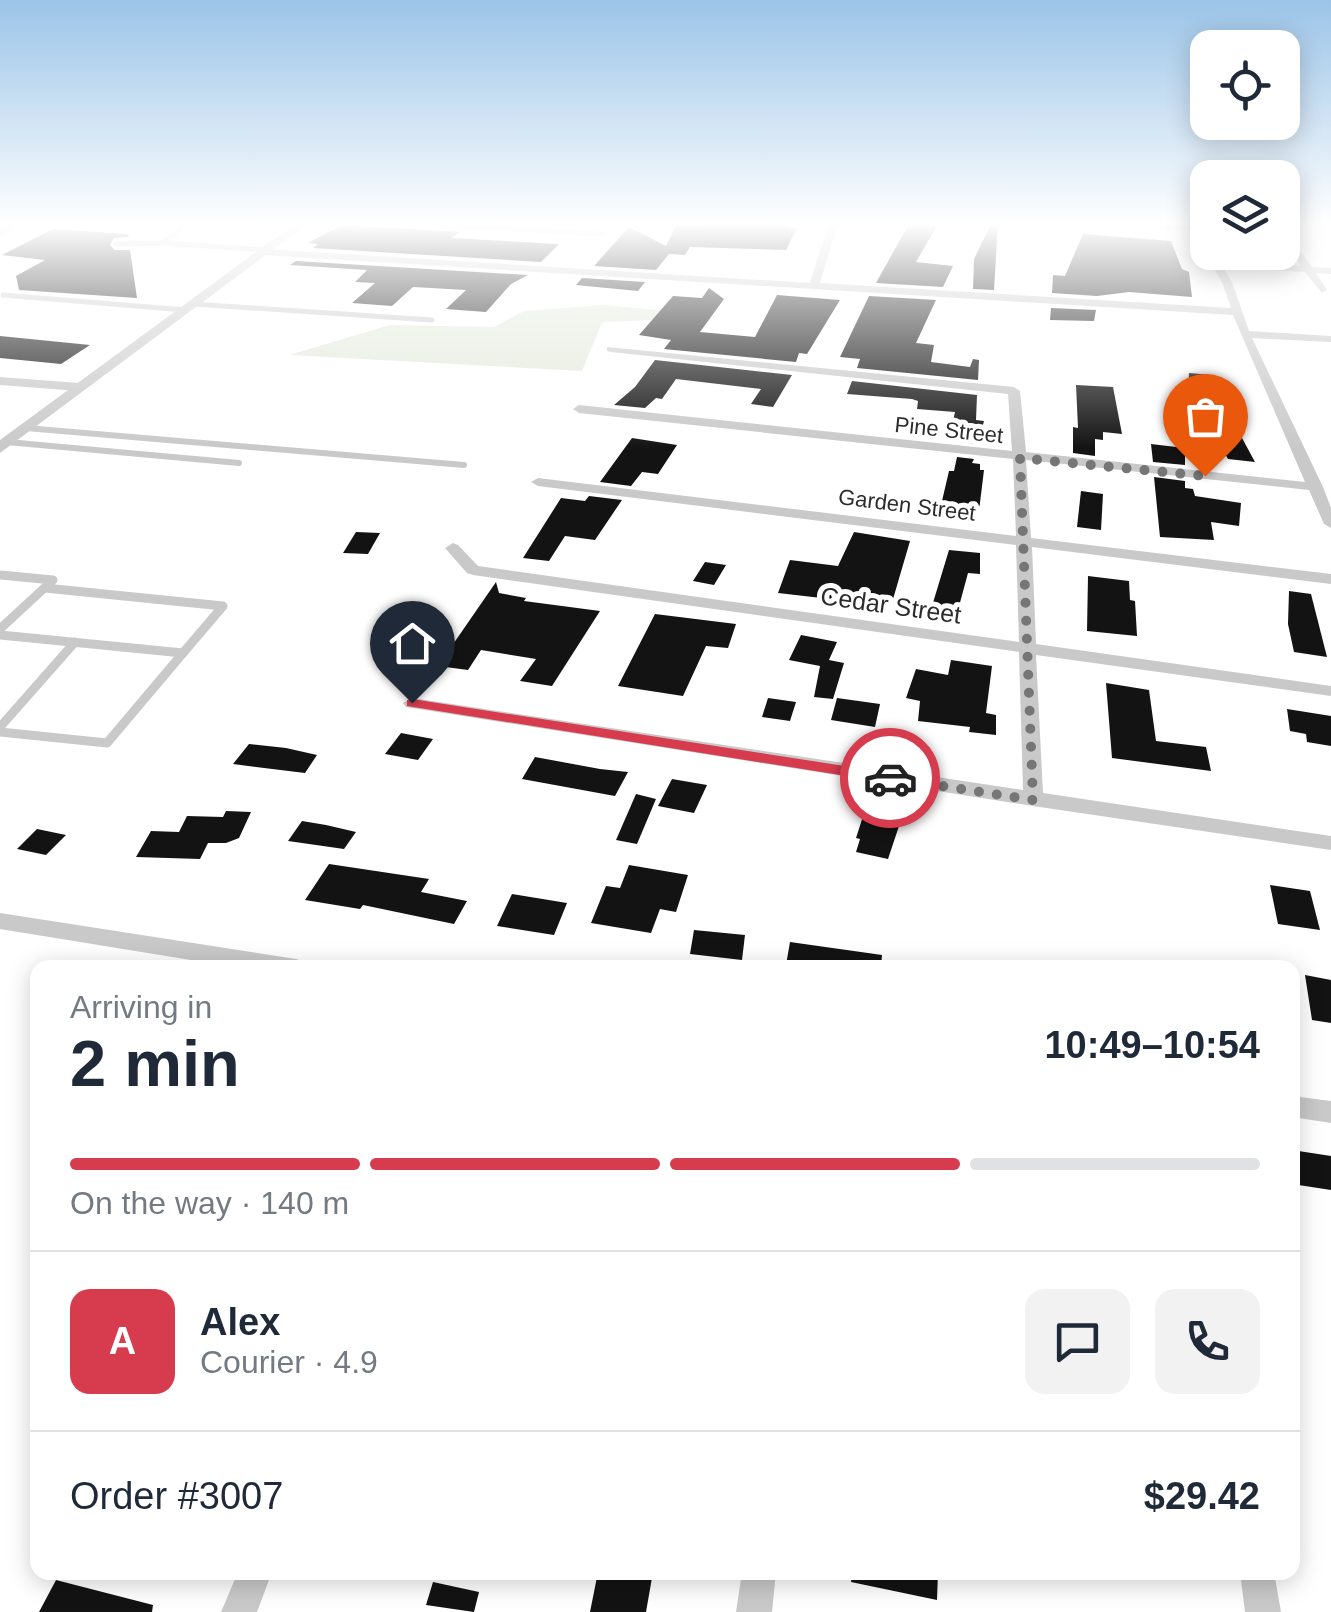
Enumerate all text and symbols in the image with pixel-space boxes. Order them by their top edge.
map controls [1190,30,1300,270]
button: locate [1190,30,1300,140]
button: layers [1190,160,1300,270]
pin [1163,374,1248,477]
icon: bag [1178,389,1233,444]
street label: Pine Street [894,412,1004,448]
street label: Garden Street [837,484,977,526]
street label: Cedar Street [819,581,963,629]
pin [370,601,455,704]
icon: home [385,616,440,671]
courier [840,728,940,828]
icon: car [863,751,918,806]
text: Arriving in [70,989,212,1025]
text: 10:49–10:54 [1044,1024,1260,1066]
text: 2 min [70,1027,240,1100]
text: On the way · 140 m [70,1185,349,1221]
button: chat [1025,1289,1130,1394]
button: phone [1155,1289,1260,1394]
text: Alex [200,1301,280,1343]
text: A [109,1320,136,1362]
text: Courier · 4.9 [200,1344,378,1380]
text: Order #3007 [70,1475,283,1517]
text: $29.42 [1144,1475,1260,1517]

